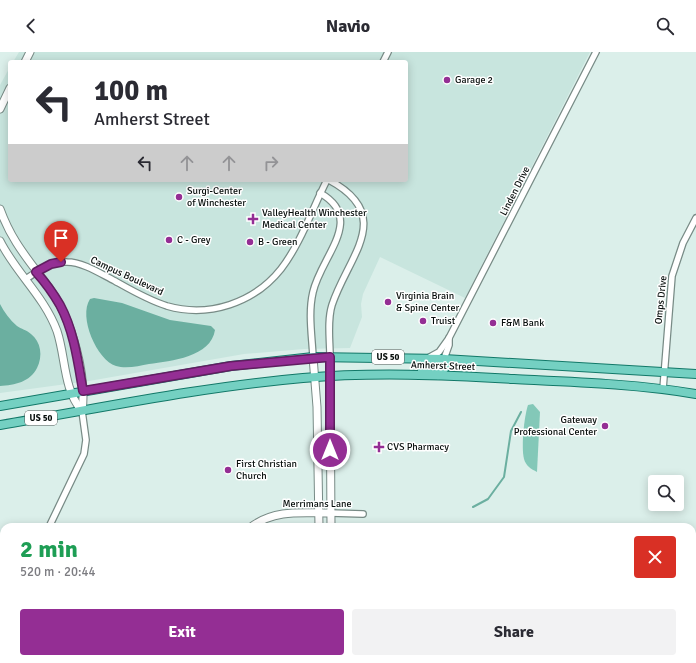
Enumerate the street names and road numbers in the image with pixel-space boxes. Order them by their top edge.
street label: Linden Drive [498,164,532,218]
street label: Campus Boulevard [89,254,165,298]
street label: Omps Drive [652,275,670,325]
road number: US 50 [372,350,404,364]
street label: Amherst Street [411,359,476,373]
road number: US 50 [25,411,57,425]
street label: Merrimans Lane [282,498,352,510]

